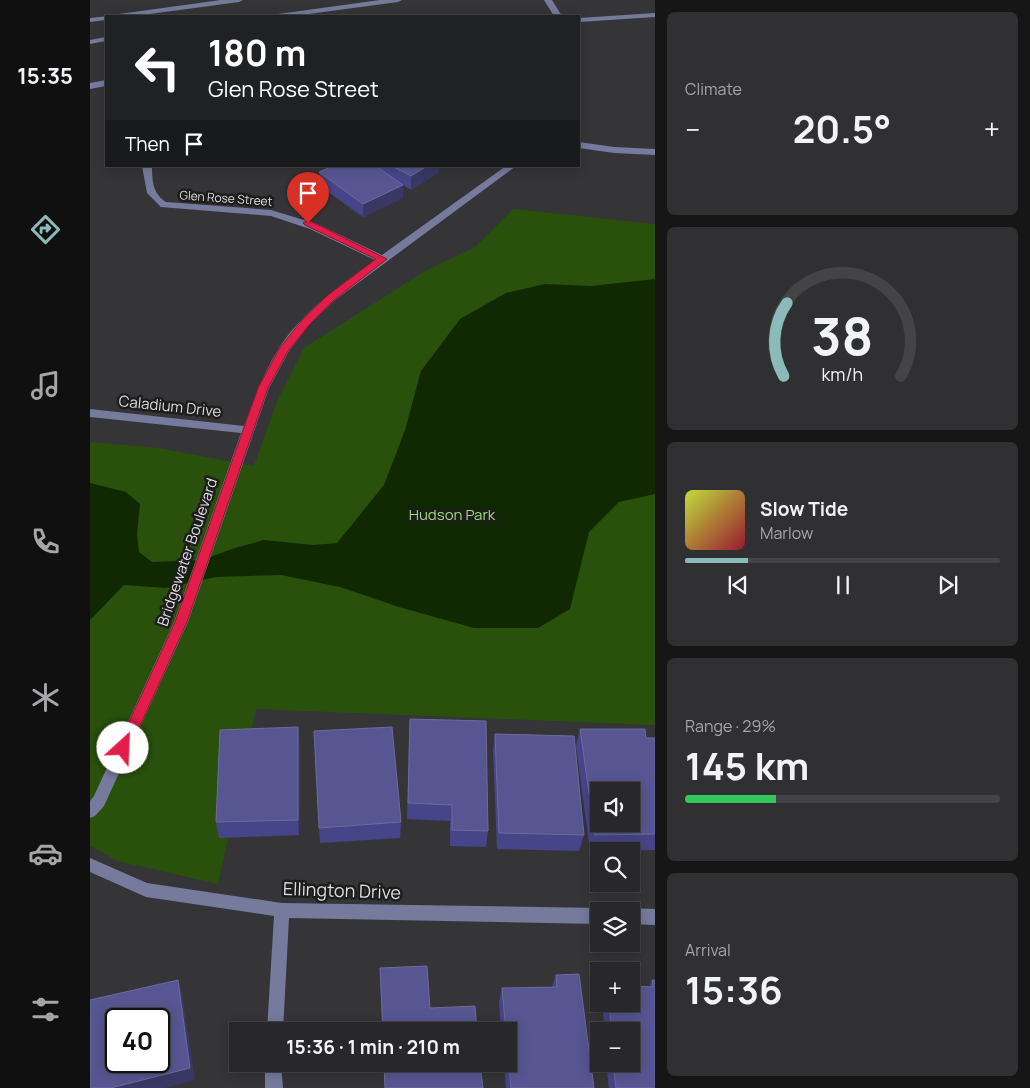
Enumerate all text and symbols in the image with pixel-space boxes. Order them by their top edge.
text: 180 m [208,29,306,77]
icon: left [125,35,190,100]
text: 15:35 [17,61,73,91]
text: Glen Rose Street [208,74,379,104]
text: Climate [685,78,742,100]
text: 20.5° [793,102,891,154]
text: − [685,110,700,148]
text: + [984,110,1000,148]
icon: arrive [180,130,208,158]
text: Then [125,131,170,157]
pin [287,172,329,223]
icon: arrive [294,179,322,207]
street label: Glen Rose Street [179,186,273,210]
icon: directions [28,212,63,247]
text: 38 [811,300,874,371]
text: km/h [822,362,863,386]
icon: music [28,368,63,403]
street label: Caladium Drive [118,390,223,422]
street label: Bridgewater Boulevard [152,475,222,629]
text: Slow Tide [760,496,848,522]
park label: Hudson Park [409,504,496,525]
text: Marlow [760,522,813,544]
icon: phone [28,524,63,559]
icon: previous [724,571,752,599]
icon: pause [829,571,857,599]
icon: next [934,571,962,599]
icon: climate [28,680,63,715]
text: Range · 29% [685,715,776,737]
position arrow [96,721,148,773]
text: 145 km [685,739,809,791]
map controls [590,782,640,1072]
button: sound [590,782,640,832]
icon: car [28,836,63,871]
button: search [590,842,640,892]
street label: Ellington Drive [283,876,401,904]
button: layers [590,902,640,952]
text: Arrival [685,939,731,961]
button: + [590,962,640,1012]
text: 15:36 [685,963,783,1015]
icon: filters [28,992,63,1027]
speed limit sign: 40 [105,1008,170,1073]
button: − [590,1022,640,1072]
text: 15:36 · 1 min · 210 m [286,1034,460,1060]

